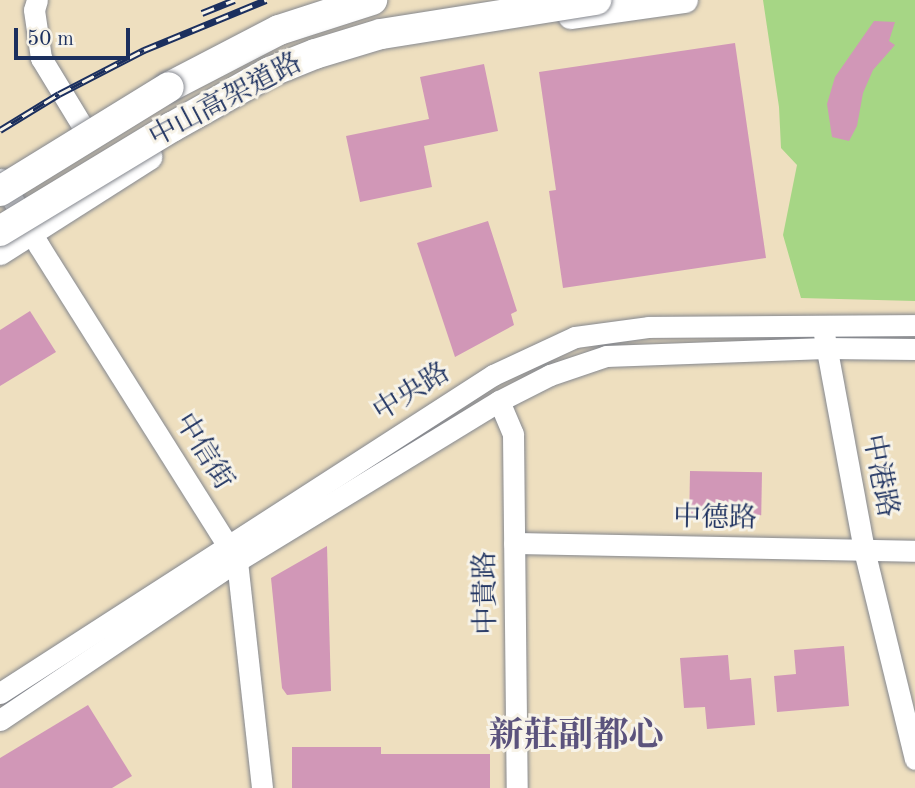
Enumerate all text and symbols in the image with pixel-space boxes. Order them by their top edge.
scale bar [18,14,133,58]
text: 50 m [27,29,74,50]
street label: 中山高架道路 [144,47,308,155]
street label: 中央路 [367,356,457,430]
street label: 中信街 [166,407,240,497]
street label: 中港路 [854,432,904,520]
street label: 中德路 [673,501,757,537]
street label: 中貴路 [469,551,505,635]
district label: 新莊副都心 [489,716,663,758]

